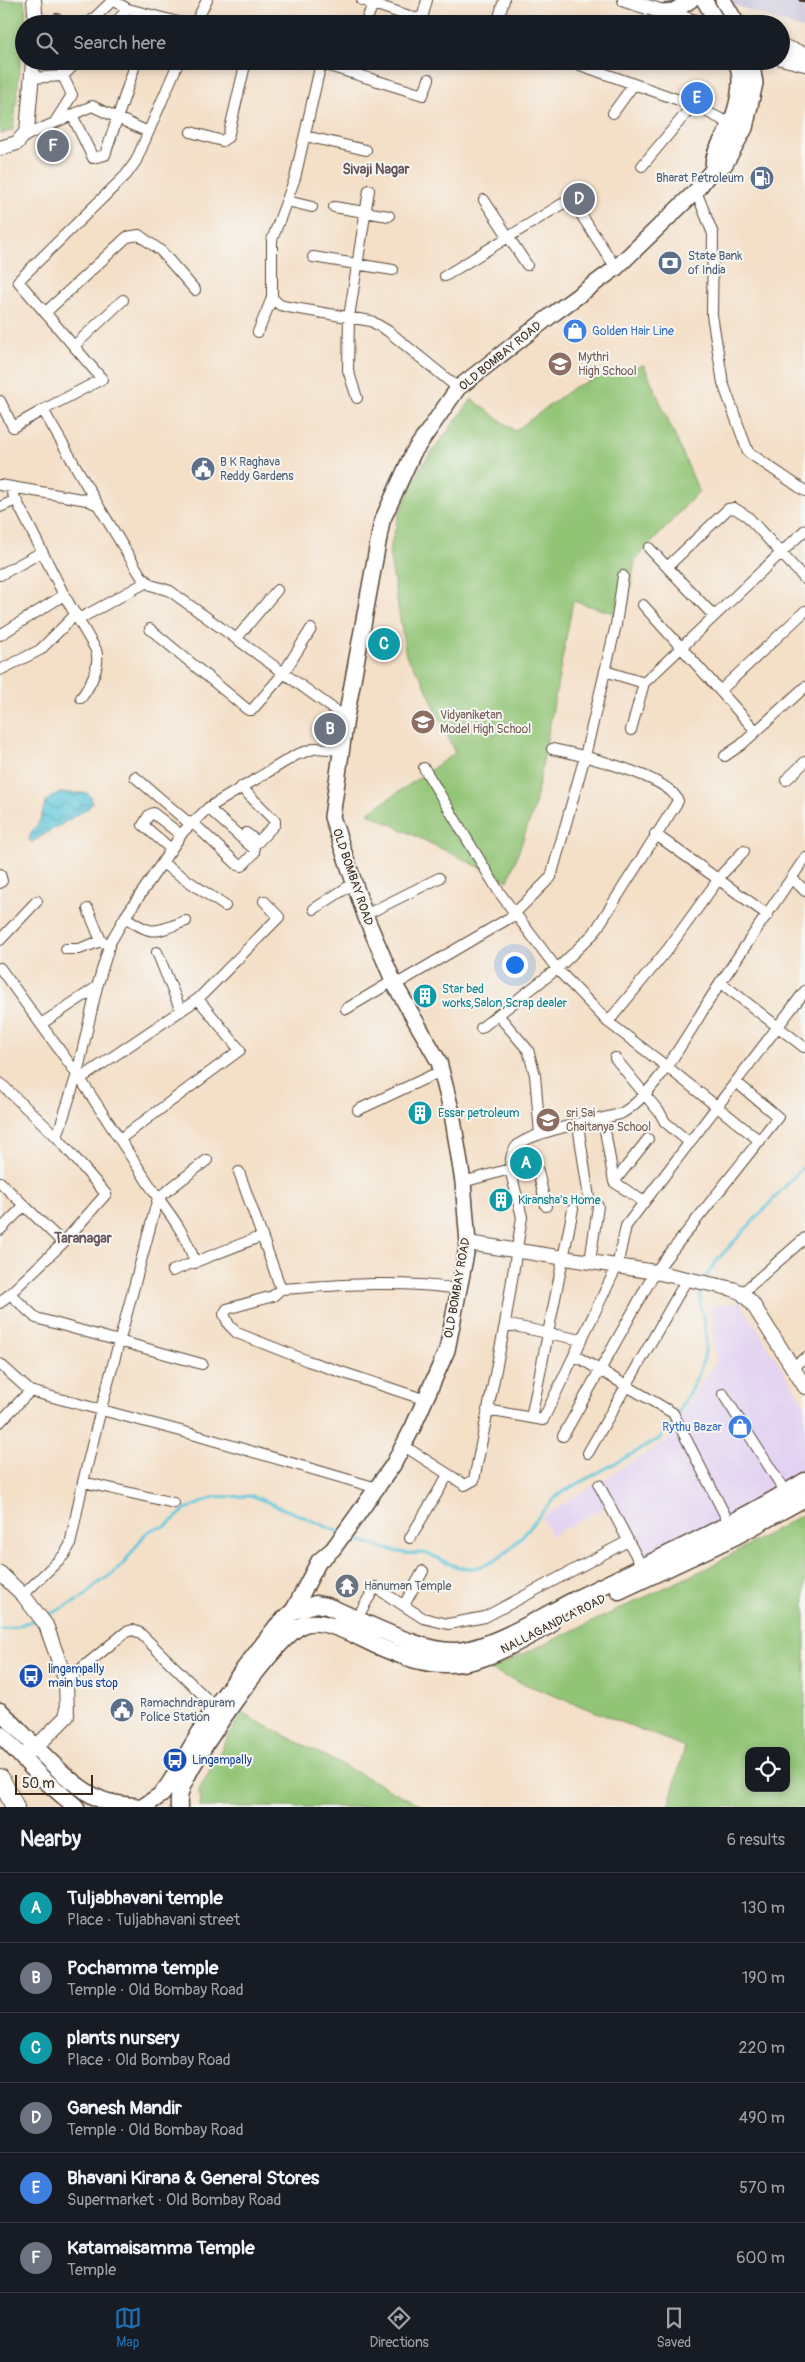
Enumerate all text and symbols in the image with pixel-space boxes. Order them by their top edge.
search box [15,15,790,70]
icon: search [33,29,61,57]
text: Search here [73,31,166,55]
pin: E [681,79,713,117]
pin: F [37,127,69,165]
district label: Sivaji Nagar [342,161,411,178]
fuel station icon: Bharat Petroleum [749,165,775,191]
place label: Bharat Petroleum [656,171,744,186]
pin: D [563,180,595,218]
place label: State Bank of India [688,249,742,278]
bank icon: State Bank of India [657,250,683,276]
street label: OLD BOMBAY ROAD [456,318,545,394]
shop icon: Golden Hair Line [562,318,588,344]
place label: Golden Hair Line [592,324,674,339]
place label: Mythri High School [578,350,637,379]
school or university icon: Mythri High School [547,351,573,377]
place label: B K Raghava Reddy Gardens [220,455,294,484]
public building icon: B K Raghava Reddy Gardens [190,456,216,482]
pin: C [368,625,400,663]
place label: Vidyaniketan Model High School [440,708,531,737]
school or university icon: Vidyaniketan Model High School [410,709,436,735]
pin: B [314,710,346,748]
street label: OLD BOMBAY ROAD [329,827,376,928]
your location [502,952,528,978]
place label: Star bed works,Salon,Scrap dealer [442,982,568,1011]
building icon: Star bed works,Salon,Scrap dealer [412,983,438,1009]
building icon: Essar petroleum [407,1100,433,1126]
place label: Essar petroleum [438,1106,520,1121]
place label: sri Sai Chaitanya School [566,1106,651,1135]
school or university icon: sri Sai Chaitanya School [535,1107,561,1133]
pin: A [510,1144,542,1182]
building icon: Kiransha's Home [488,1187,514,1213]
place label: Kiransha's Home [518,1193,601,1208]
district label: Taranagar [53,1230,113,1247]
street label: OLD BOMBAY ROAD [441,1236,474,1339]
shop icon: Rythu Bazar [727,1414,753,1440]
place label: Rythu Bazar [662,1420,723,1435]
temple icon: Hanuman Temple [334,1573,360,1599]
place label: Hanuman Temple [364,1579,451,1594]
street label: NALLAGANDLA ROAD [498,1591,609,1657]
place label: lingampally main bus stop [48,1662,118,1691]
bus stop icon: lingampally main bus stop [18,1663,44,1689]
place label: Ramachndrapuram Police Station [140,1696,236,1725]
public building icon: Ramachndrapuram Police Station [109,1697,135,1723]
bus stop icon: Lingampally [162,1747,188,1773]
map controls [745,1747,790,1792]
button: locate [745,1747,790,1792]
place label: Lingampally [192,1753,252,1768]
scale bar [15,1772,92,1795]
text: 50 m [22,1775,55,1792]
text: Nearby [20,1826,81,1853]
text: 6 results [727,1830,785,1850]
text: Tuljabhavani temple [67,1886,223,1910]
text: A [31,1898,41,1918]
text: 130 m [741,1898,785,1918]
text: Place · Tuljabhavani street [67,1910,240,1930]
text: Pochamma temple [67,1956,218,1980]
text: B [31,1968,41,1988]
text: 190 m [742,1968,785,1988]
text: Temple · Old Bombay Road [67,1980,244,2000]
text: plants nursery [67,2026,179,2050]
text: C [31,2038,41,2058]
text: 220 m [739,2038,785,2058]
text: Place · Old Bombay Road [67,2050,231,2070]
text: Ganesh Mandir [67,2096,182,2120]
text: D [31,2108,41,2128]
text: 490 m [739,2108,785,2128]
text: Temple · Old Bombay Road [67,2120,244,2140]
text: Bhavani Kirana & General Stores [67,2166,319,2190]
text: E [32,2178,40,2198]
text: 570 m [739,2178,785,2198]
text: Supermarket · Old Bombay Road [67,2190,281,2210]
text: Katamaisamma Temple [67,2236,255,2260]
text: F [31,2248,41,2268]
text: 600 m [736,2248,785,2268]
text: Temple [67,2260,116,2280]
tab: Map [114,2304,142,2351]
tab: Directions [369,2304,429,2351]
tab: Saved [656,2304,691,2351]

